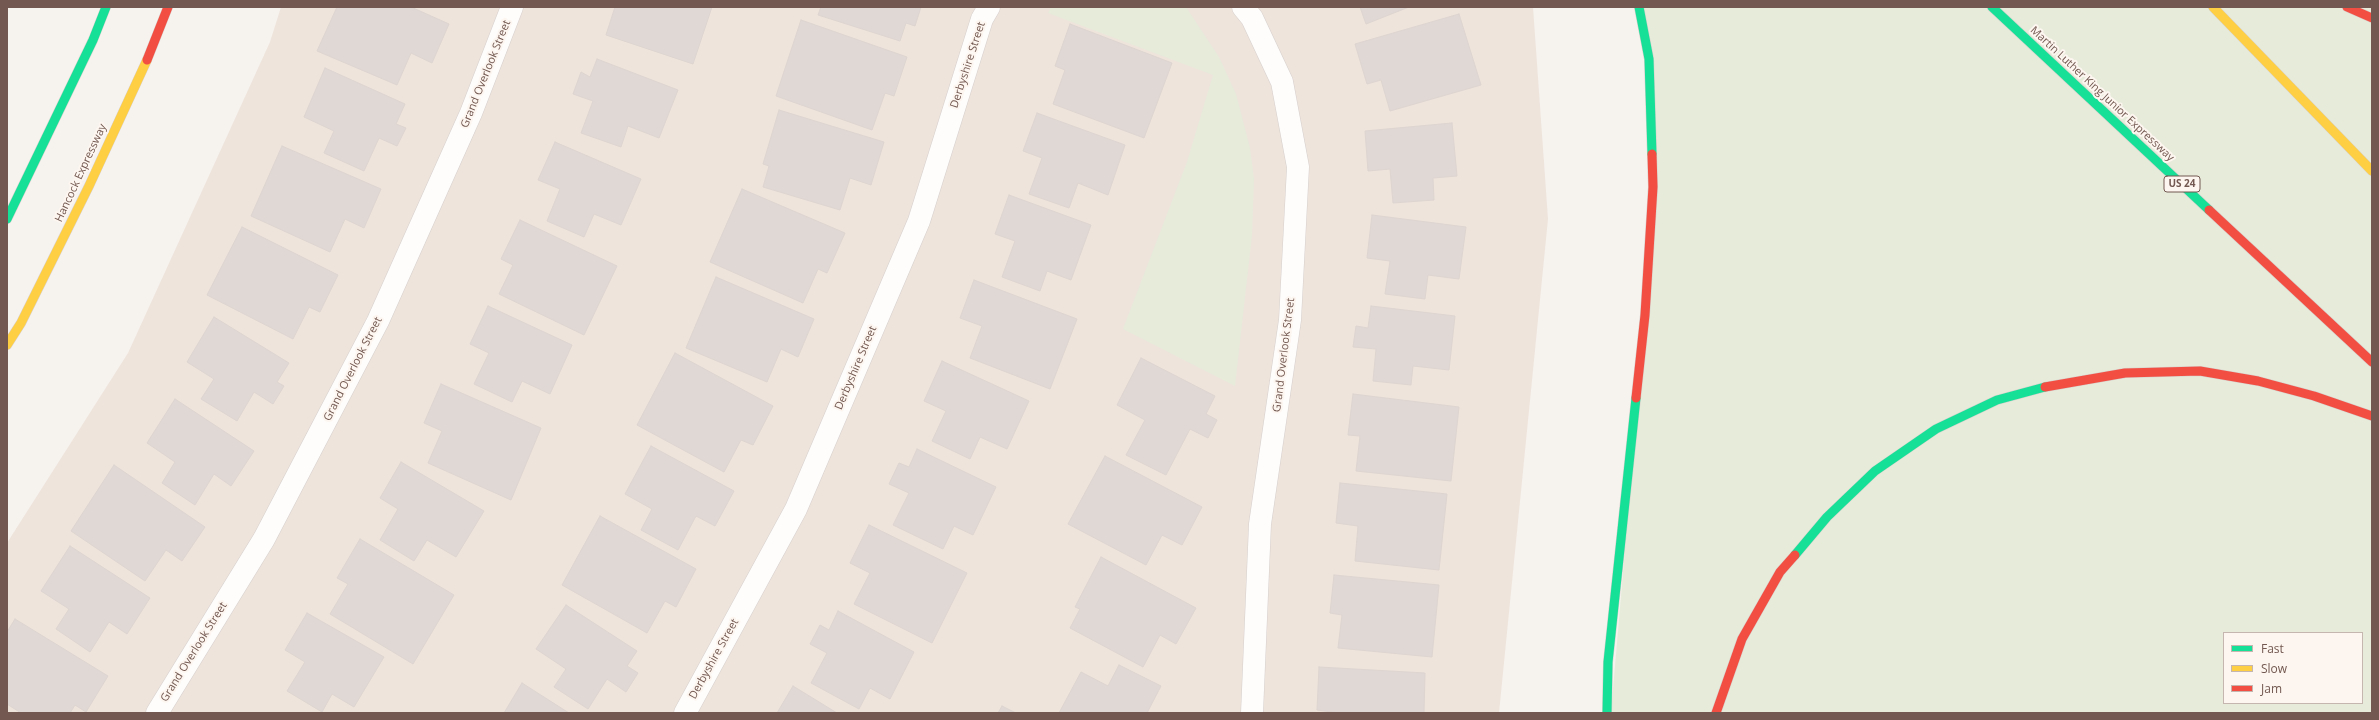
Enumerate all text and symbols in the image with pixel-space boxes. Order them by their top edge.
street label: Grand Overlook Street [458,18,514,130]
street label: Derbyshire Street [948,20,988,110]
street label: Martin Luther King Junior Expressway [2027,24,2177,164]
street label: Hancock Expressway [52,122,110,224]
road number: US 24 [2164,176,2200,192]
street label: Grand Overlook Street [1270,297,1298,413]
street label: Grand Overlook Street [321,315,385,423]
street label: Derbyshire Street [832,324,880,412]
street label: Grand Overlook Street [158,600,230,704]
street label: Derbyshire Street [686,616,742,702]
legend [2223,632,2363,704]
text: Fast [2261,640,2284,657]
text: Slow [2261,660,2287,677]
text: Jam [2261,680,2282,697]

